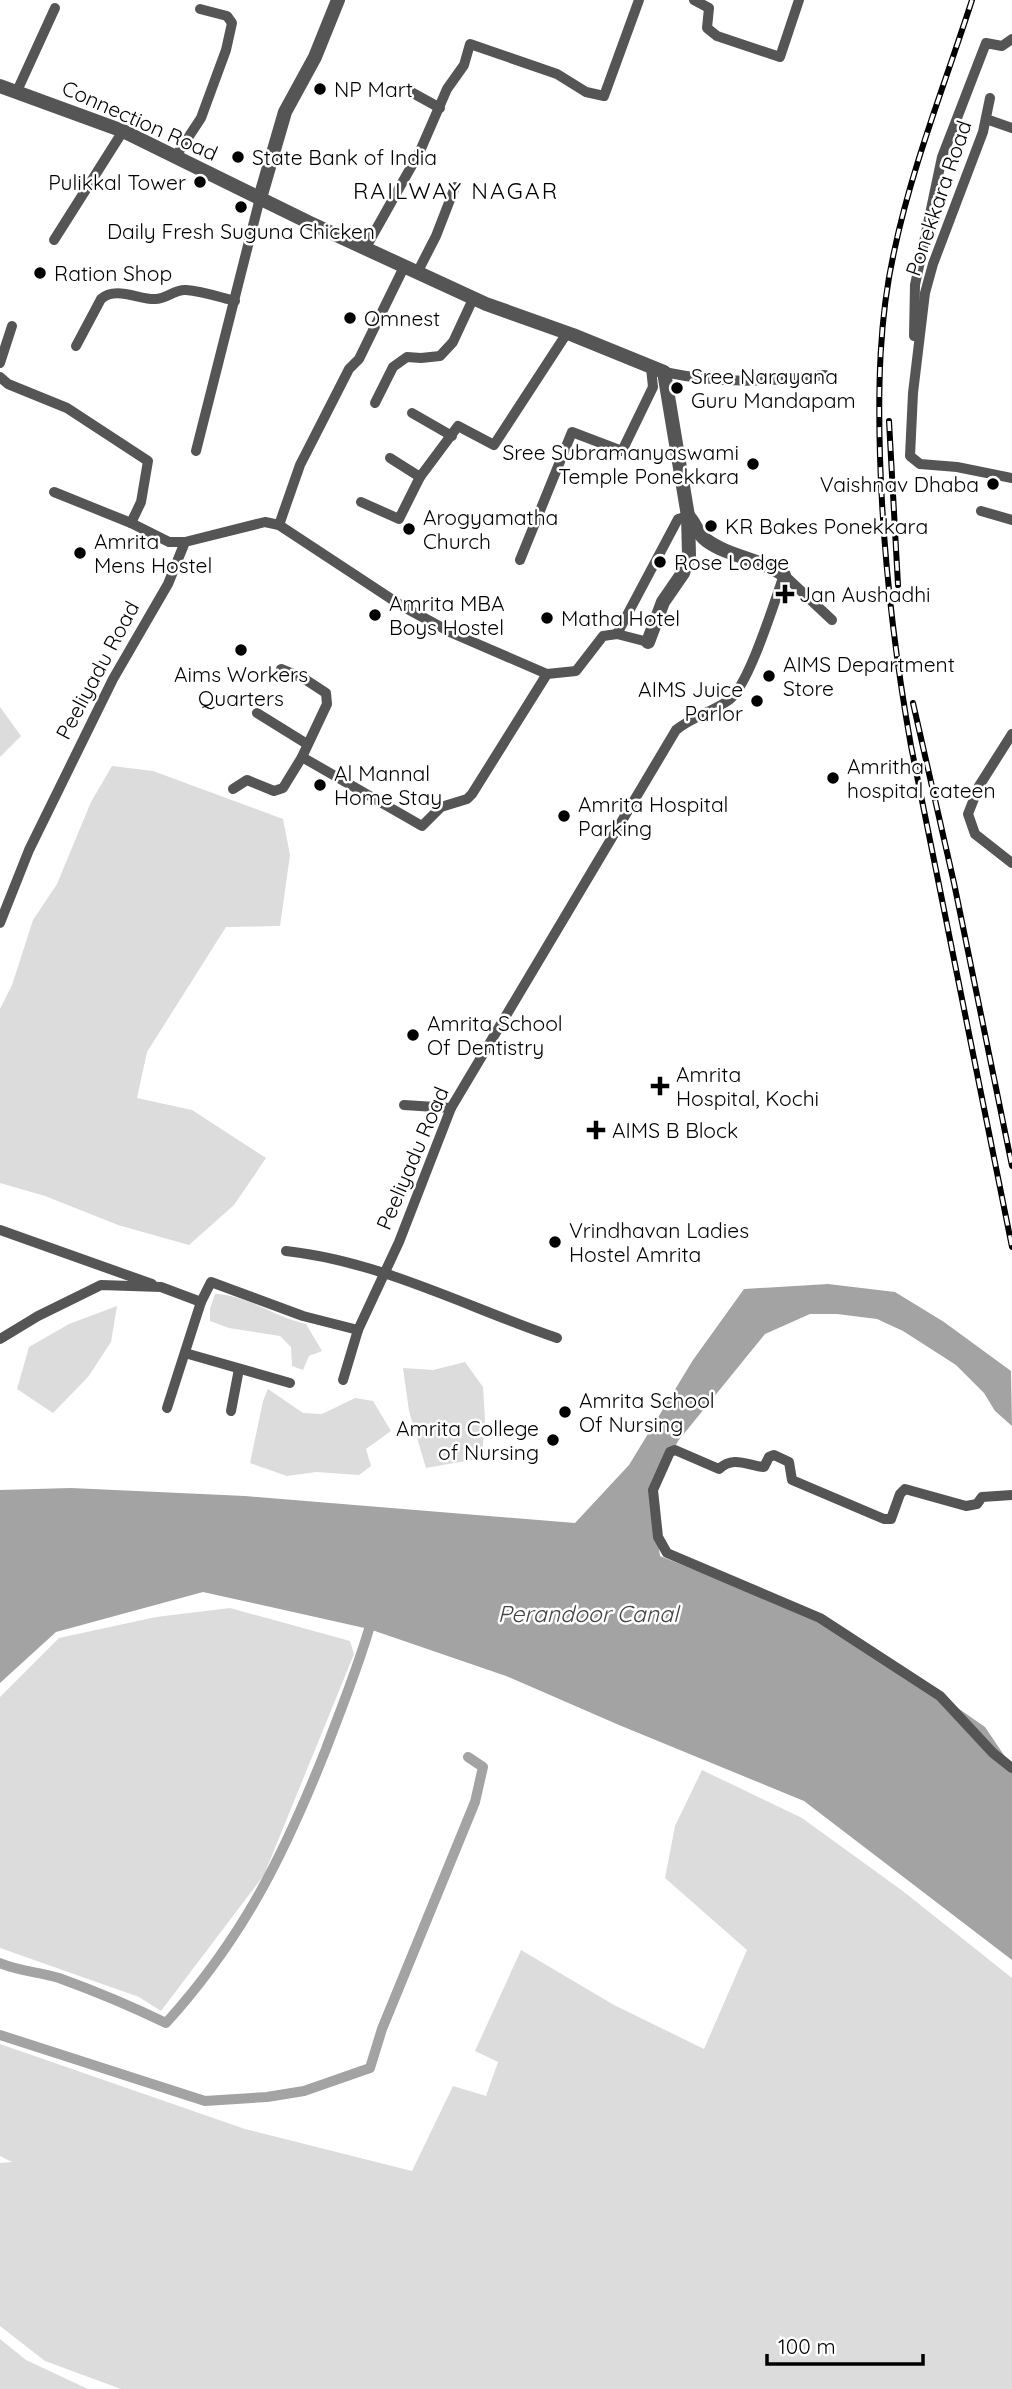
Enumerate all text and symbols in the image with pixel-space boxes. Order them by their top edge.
street label: Connection Road [58,74,222,166]
place label: NP Mart [334,76,413,102]
marker: NP Mart [312,81,328,97]
street label: Ponekkara Road [899,117,977,279]
place label: State Bank of India [252,144,437,170]
marker: State Bank of India [230,149,246,165]
place label: Pulikkal Tower [48,169,186,195]
marker: Pulikkal Tower [192,174,208,190]
district label: RAILWAY NAGAR [353,176,559,205]
marker: Daily Fresh Suguna Chicken [233,199,249,215]
place label: Daily Fresh Suguna Chicken [107,218,375,244]
place label: Ration Shop [54,260,172,286]
marker: Ration Shop [32,265,48,281]
place label: Omnest [364,305,440,331]
marker: Omnest [342,310,358,326]
place label: Sree Narayana Guru Mandapam [691,363,856,413]
marker: Sree Narayana Guru Mandapam [669,380,685,396]
place label: Sree Subramanyaswami Temple Ponekkara [502,439,739,489]
marker: Sree Subramanyaswami Temple Ponekkara [745,456,761,472]
place label: Vaishnav Dhaba [820,471,979,497]
marker: Vaishnav Dhaba [985,476,1001,492]
place label: Arogyamatha Church [423,504,558,554]
place label: KR Bakes Ponekkara [725,513,928,539]
marker: KR Bakes Ponekkara [703,518,719,534]
marker: Arogyamatha Church [401,521,417,537]
place label: Amrita Mens Hostel [94,528,212,578]
marker: Amrita Mens Hostel [72,545,88,561]
place label: Rose Lodge [674,549,789,575]
marker: Rose Lodge [652,554,668,570]
place label: Jan Aushadhi [799,581,931,607]
marker: Jan Aushadhi [777,586,793,602]
place label: Amrita MBA Boys Hostel [389,590,505,640]
street label: Peeliyadu Road [50,596,144,744]
place label: Matha Hotel [561,605,680,631]
marker: Amrita MBA Boys Hostel [367,607,383,623]
marker: Matha Hotel [539,610,555,626]
marker: Aims Workers Quarters [233,642,249,658]
place label: AIMS Department Store [783,651,955,701]
place label: Aims Workers Quarters [174,661,308,711]
marker: AIMS Department Store [761,668,777,684]
place label: AIMS Juice Parlor [638,676,743,726]
marker: AIMS Juice Parlor [749,693,765,709]
place label: Amritha hospital cateen [847,753,996,803]
place label: Al Mannal Home Stay [334,760,442,810]
marker: Amritha hospital cateen [825,770,841,786]
marker: Al Mannal Home Stay [312,777,328,793]
place label: Amrita Hospital Parking [578,791,728,841]
marker: Amrita Hospital Parking [556,808,572,824]
place label: Amrita School Of Dentistry [427,1010,563,1060]
marker: Amrita School Of Dentistry [405,1027,421,1043]
place label: Amrita Hospital, Kochi [676,1061,819,1111]
marker: Amrita Hospital, Kochi [650,1076,670,1096]
street label: Peeliyadu Road [370,1083,454,1233]
place label: AIMS B Block [612,1117,738,1143]
marker: AIMS B Block [586,1120,606,1140]
place label: Vrindhavan Ladies Hostel Amrita [569,1217,749,1267]
marker: Vrindhavan Ladies Hostel Amrita [547,1234,563,1250]
place label: Amrita School Of Nursing [579,1387,715,1437]
marker: Amrita School Of Nursing [557,1404,573,1420]
place label: Amrita College of Nursing [396,1415,539,1465]
marker: Amrita College of Nursing [545,1432,561,1448]
water label: Perandoor Canal [498,1599,681,1628]
scale bar [767,2322,923,2366]
text: 100 m [778,2333,836,2359]

